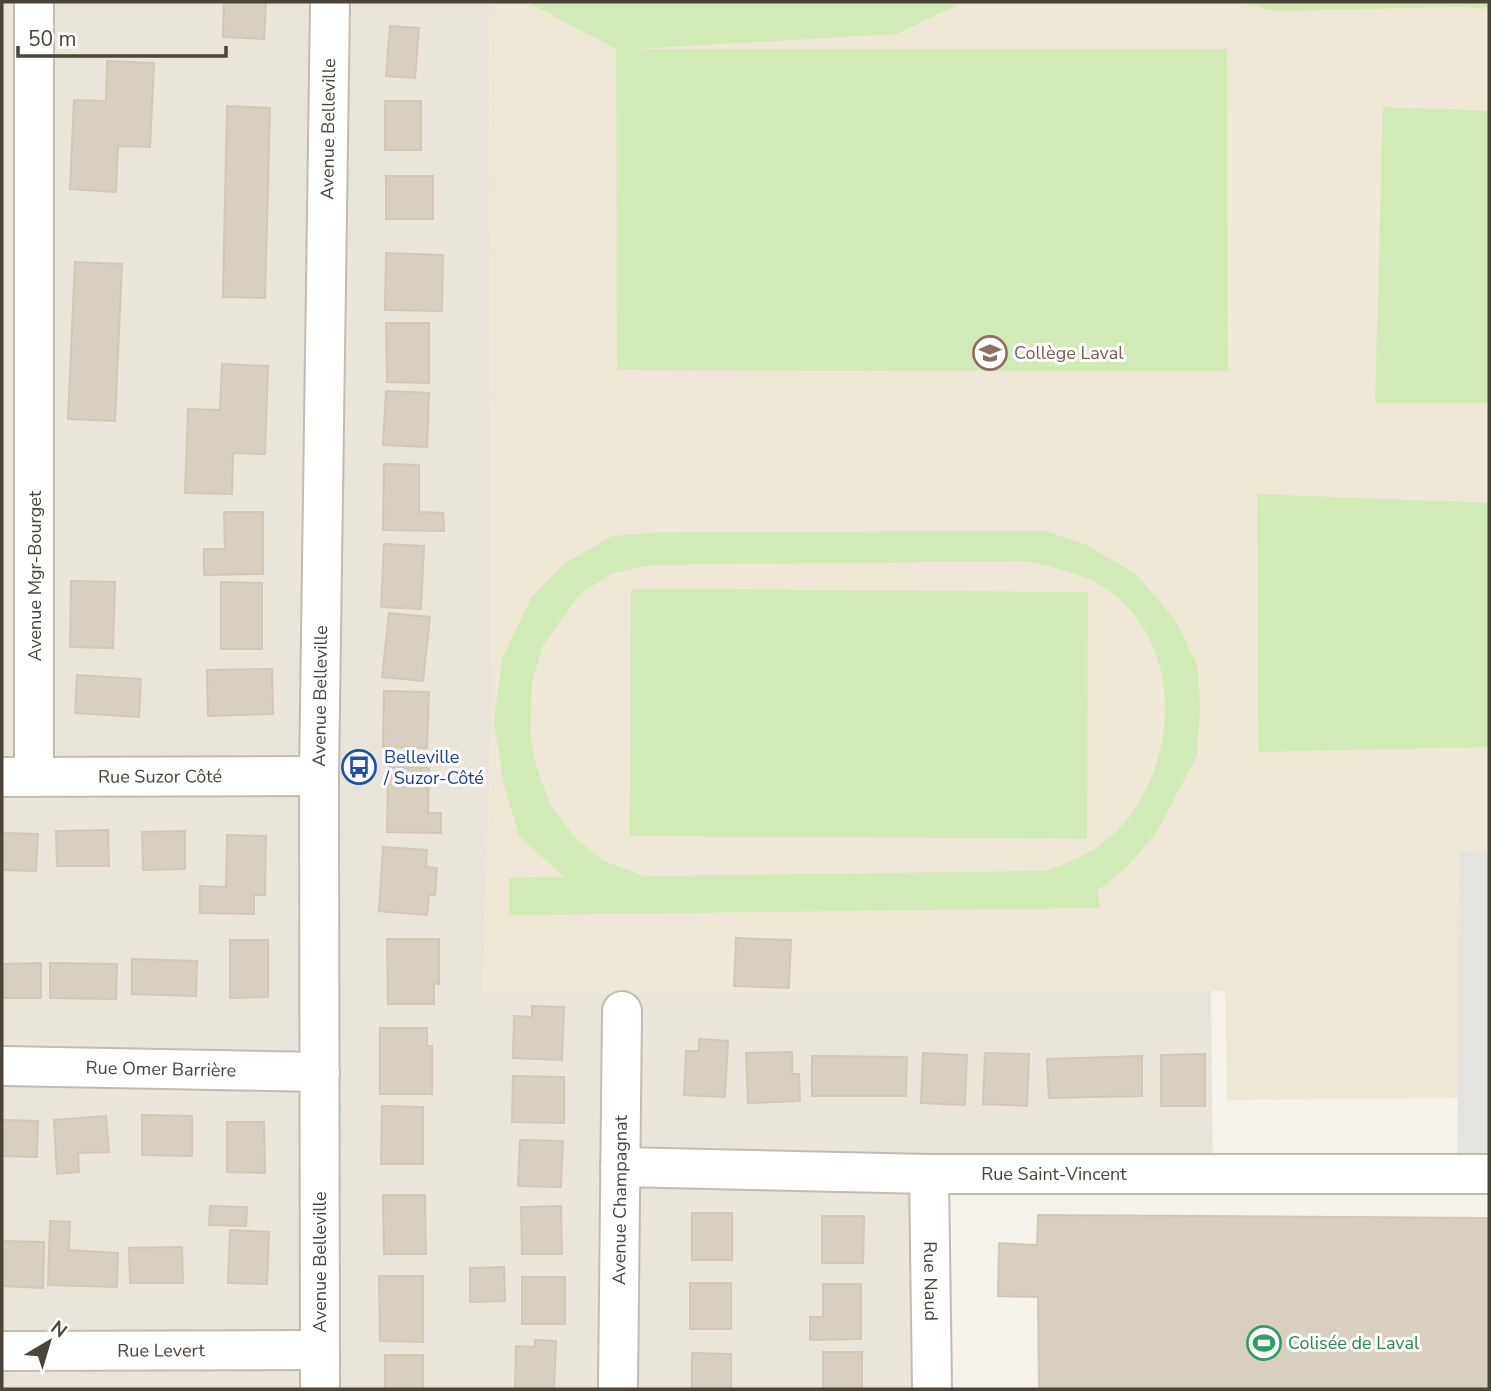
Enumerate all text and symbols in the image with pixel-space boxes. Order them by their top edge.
scale bar [18,14,226,58]
text: 50 m [28,25,77,53]
street label: Avenue Belleville [315,58,341,200]
school or university icon: Collège Laval [971,334,1009,372]
place label: Collège Laval [1014,341,1124,365]
street label: Avenue Mgr-Bourget [23,490,47,661]
street label: Avenue Belleville [307,625,333,767]
place label: Belleville / Suzor-Côté [383,745,484,790]
bus stop icon: Belleville / Suzor-Côté [340,748,378,786]
street label: Rue Suzor Côté [98,764,222,789]
street label: Rue Omer Barrière [85,1056,236,1082]
street label: Avenue Champagnat [607,1114,633,1285]
street label: Rue Saint-Vincent [981,1162,1127,1186]
street label: Avenue Belleville [308,1191,332,1333]
street label: Rue Naud [918,1241,943,1321]
north arrow [14,1307,84,1377]
text: N [45,1315,72,1344]
sports icon: Colisée de Laval [1245,1324,1283,1362]
place label: Colisée de Laval [1288,1331,1420,1355]
street label: Rue Levert [117,1338,205,1363]

